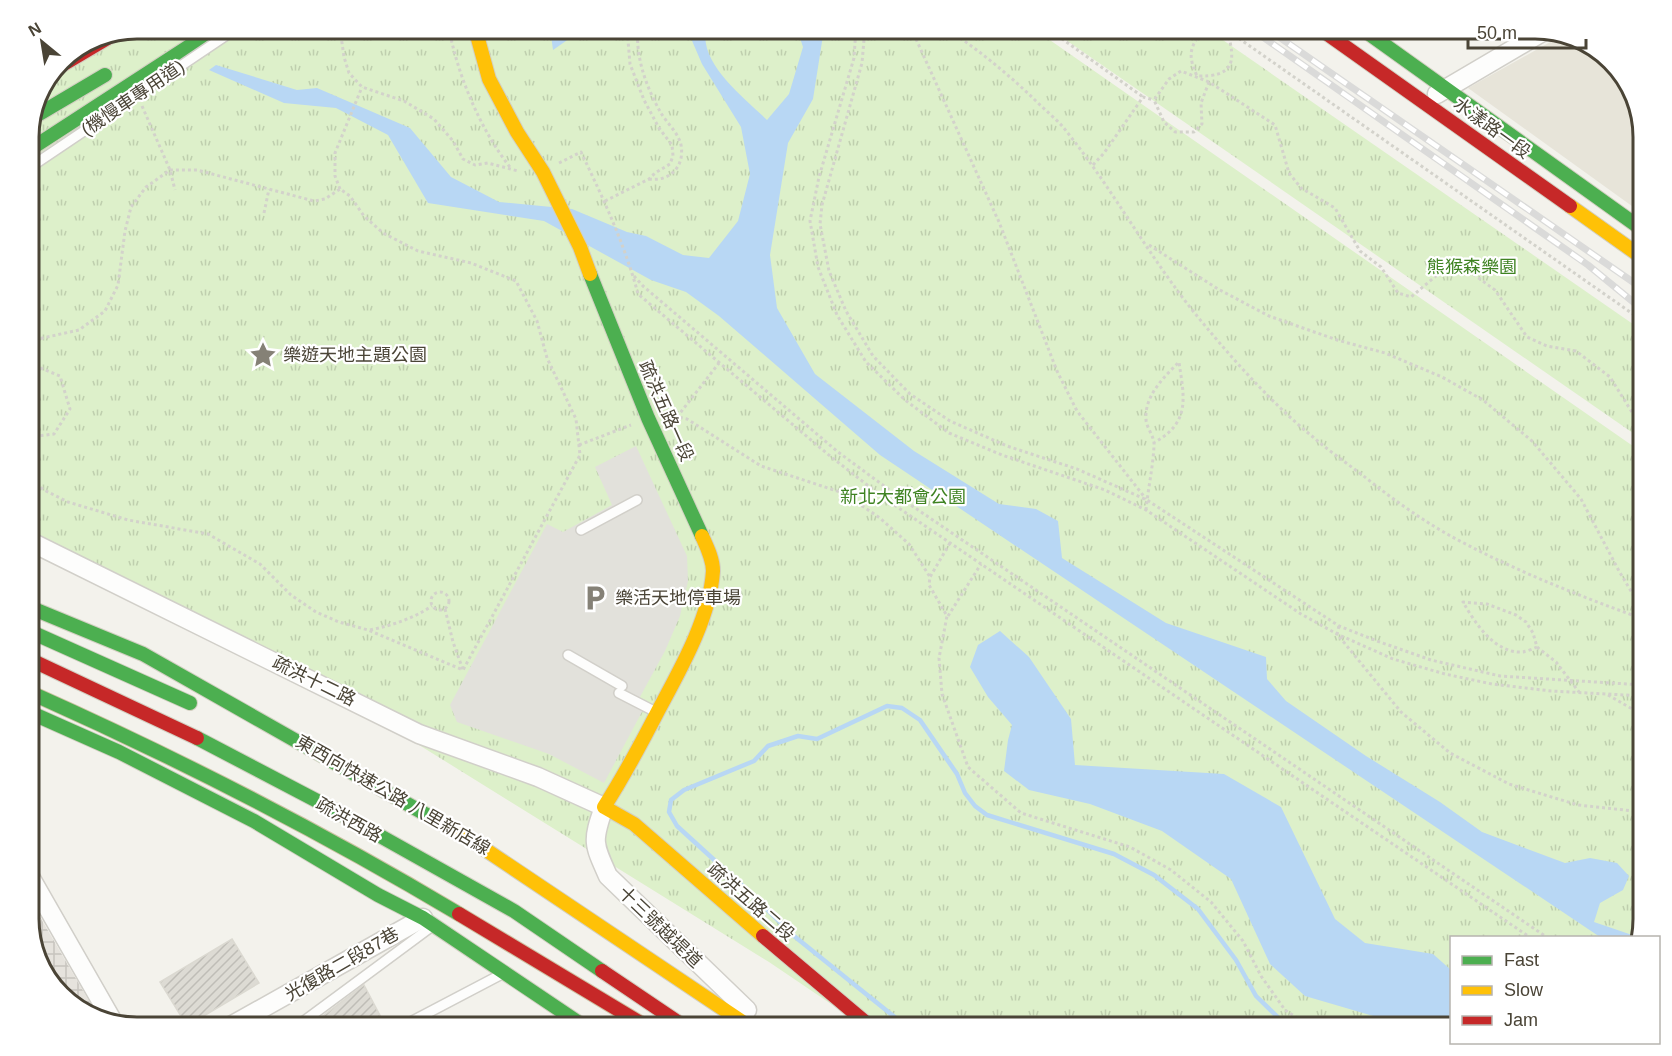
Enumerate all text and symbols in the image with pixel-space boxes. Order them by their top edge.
north arrow [12,12,72,72]
scale bar [1468,12,1586,50]
text: N [25,19,44,40]
text: 50 m [1477,23,1517,43]
street label: (機慢車專用道) [78,56,188,140]
street label: 水漾路一段 [1450,93,1534,163]
park label: 熊猴森樂園 [1427,257,1517,277]
place icon: 樂遊天地主題公園 [248,340,278,370]
place label: 樂遊天地主題公園 [283,345,427,365]
street label: 疏洪五路一段 [635,358,697,464]
park label: 新北大都會公園 [840,487,966,507]
parking icon: 樂活天地停車場 [580,583,610,613]
place label: 樂活天地停車場 [615,588,741,608]
street label: 疏洪十二路 [269,652,359,710]
street label: 東西向快速公路 八里新店線 [292,731,494,859]
street label: 疏洪西路 [313,794,385,846]
street label: 疏洪五路二段 [704,859,798,945]
street label: 十三號越堤道 [614,882,706,972]
street label: 光復路二段87巷 [282,923,402,1005]
legend [1450,936,1660,1044]
text: Fast [1504,950,1539,970]
text: Slow [1504,980,1544,1000]
text: Jam [1504,1010,1538,1030]

